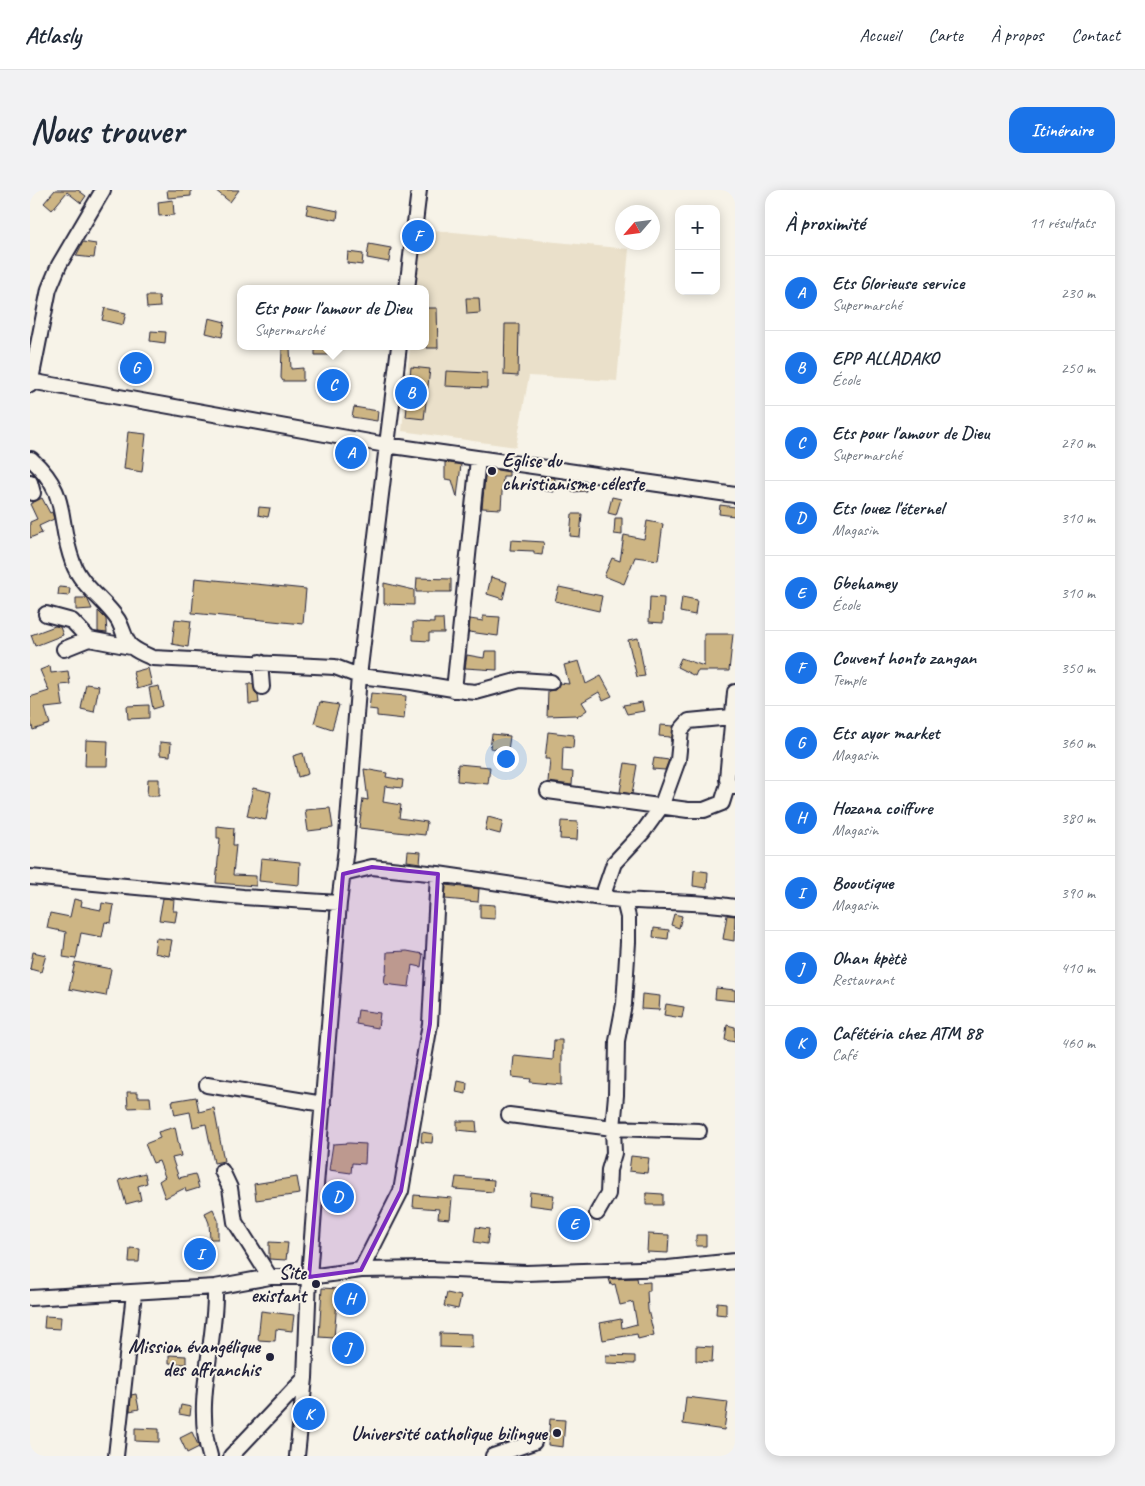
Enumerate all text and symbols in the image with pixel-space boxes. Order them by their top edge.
text: Atlasly [25,20,81,50]
text: Accueil [860,24,900,46]
text: Carte [928,24,963,46]
text: À propos [991,24,1043,46]
text: Contact [1071,24,1120,46]
button: Itinéraire [1009,107,1115,153]
text: Nous trouver [30,108,184,153]
north arrow [615,205,660,250]
map controls [675,205,720,295]
button: + [675,205,720,250]
text: À proximité [785,210,865,236]
text: 11 résultats [1029,213,1095,233]
pin: F [402,217,434,255]
button: − [675,250,720,295]
text: Ets Glorieuse service [832,271,964,295]
text: A [797,283,805,303]
text: 230 m [1061,283,1095,303]
popup [237,285,429,350]
text: Supermarché [832,295,902,315]
text: Ets pour l'amour de Dieu [254,296,412,320]
text: Supermarché [254,320,324,340]
text: EPP ALLADAKO [832,346,939,370]
pin: G [120,349,152,387]
text: B [797,358,805,378]
text: 250 m [1061,358,1095,378]
pin: C [317,366,349,404]
text: École [832,370,860,390]
pin: B [395,374,427,412]
text: Ets pour l'amour de Dieu [832,421,989,445]
text: C [797,433,805,453]
text: 270 m [1061,433,1095,453]
pin: A [335,434,367,472]
text: Supermarché [832,445,902,465]
place label: Eglise du christianisme céleste [502,448,645,496]
marker: Eglise du christianisme céleste [486,465,498,477]
text: Ets louez l'éternel [832,496,944,520]
text: D [796,508,806,528]
text: 310 m [1061,508,1095,528]
text: Magasin [832,520,878,540]
text: Gbehamey [832,571,896,595]
text: E [797,583,805,603]
text: 310 m [1061,583,1095,603]
text: École [832,595,860,615]
text: Couvent honto zangan [832,646,976,670]
text: F [797,658,805,678]
text: 350 m [1061,658,1095,678]
text: Temple [832,670,866,690]
text: Ets ayor market [832,721,939,745]
text: G [797,733,805,753]
text: 360 m [1061,733,1095,753]
text: Magasin [832,745,878,765]
your location [493,746,519,772]
text: Hozana coiffure [832,796,932,820]
text: H [796,808,806,828]
text: 380 m [1061,808,1095,828]
text: Magasin [832,820,878,840]
text: Booutique [832,871,893,895]
text: I [798,883,804,903]
text: 390 m [1061,883,1095,903]
text: Magasin [832,895,878,915]
text: Ohan kpètè [832,946,906,970]
text: J [798,958,804,978]
text: 410 m [1061,958,1095,978]
text: Restaurant [832,970,894,990]
text: Cafétéria chez ATM 88 [832,1021,982,1045]
text: K [797,1033,805,1053]
text: 460 m [1061,1033,1095,1053]
text: Café [832,1045,856,1065]
pin: D [322,1178,354,1216]
pin: E [558,1205,590,1243]
pin: I [184,1235,216,1273]
place label: Site existant [251,1260,308,1308]
marker: Site existant [310,1278,322,1290]
pin: H [334,1280,366,1318]
pin: J [332,1329,364,1367]
place label: Mission évangélique des affranchis [128,1334,262,1382]
marker: Mission évangélique des affranchis [264,1351,276,1363]
pin: K [293,1395,325,1433]
place label: Université catholique bilingue [351,1421,548,1446]
marker: Université catholique bilingue [551,1427,563,1439]

